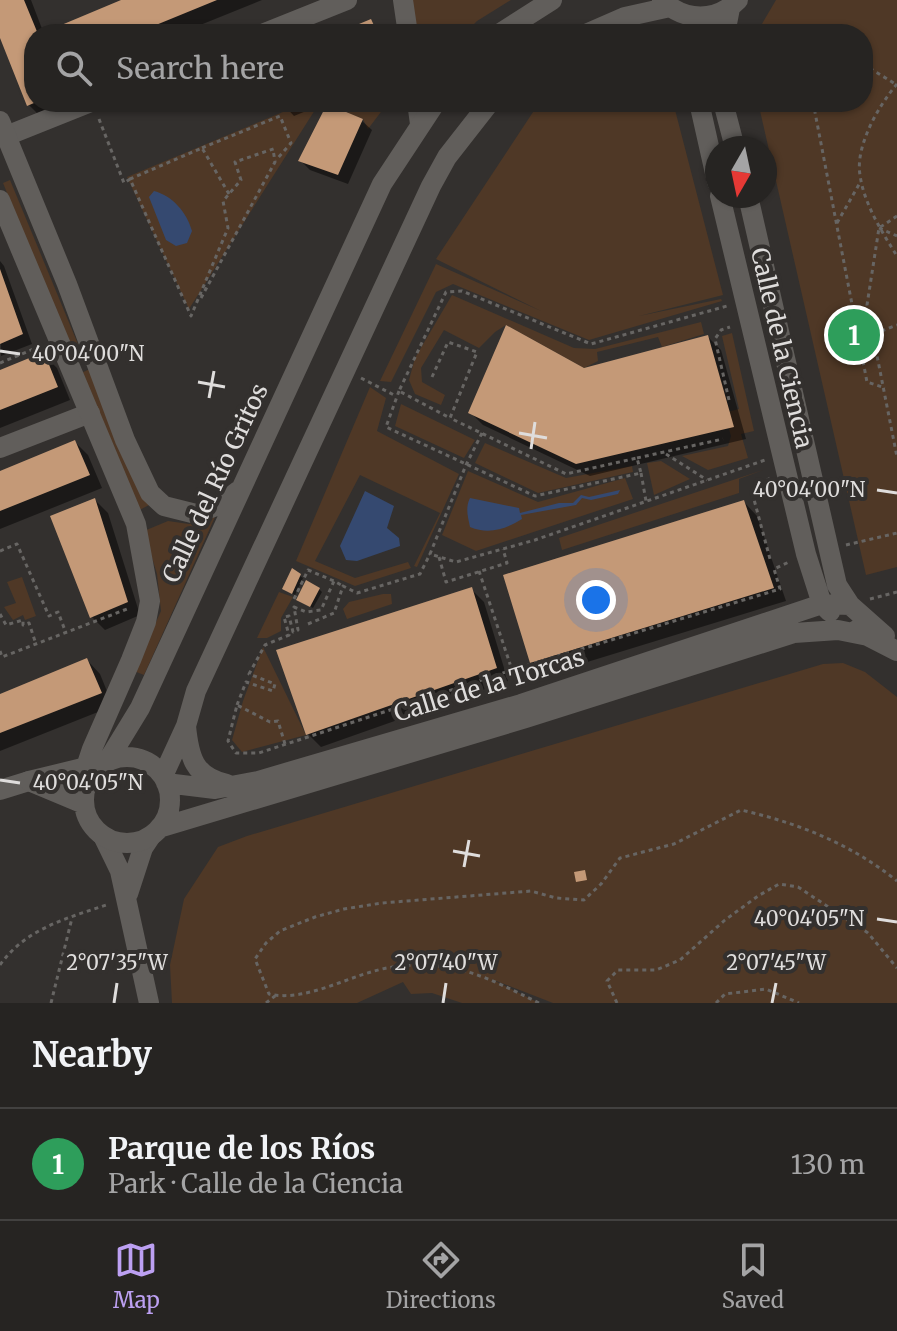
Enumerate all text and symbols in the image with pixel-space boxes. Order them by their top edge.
search box [24,24,873,112]
icon: search [52,46,96,90]
text: Search here [116,49,284,87]
north arrow [705,136,777,208]
street label: Calle de la Ciencia [744,245,820,451]
pin: 1 [828,305,880,365]
text: 40°04'00"N [32,341,145,366]
street label: Calle del Río Gritos [155,378,275,588]
text: 40°04'00"N [753,477,866,502]
your location [576,580,616,620]
street label: Calle de la Torcas [390,641,588,729]
text: 40°04'05"N [33,770,144,795]
text: 40°04'05"N [754,906,865,931]
text: 2°07'35"W [66,950,169,975]
text: 2°07'40"W [395,950,498,975]
text: 2°07'45"W [726,950,827,975]
text: Nearby [32,1034,152,1076]
text: Parque de los Ríos [108,1129,375,1167]
text: 1 [52,1148,64,1181]
text: 130 m [791,1148,865,1181]
text: Park · Calle de la Ciencia [108,1167,403,1200]
tab: Map [113,1238,160,1314]
tab: Directions [386,1238,496,1314]
tab: Saved [722,1238,784,1314]

